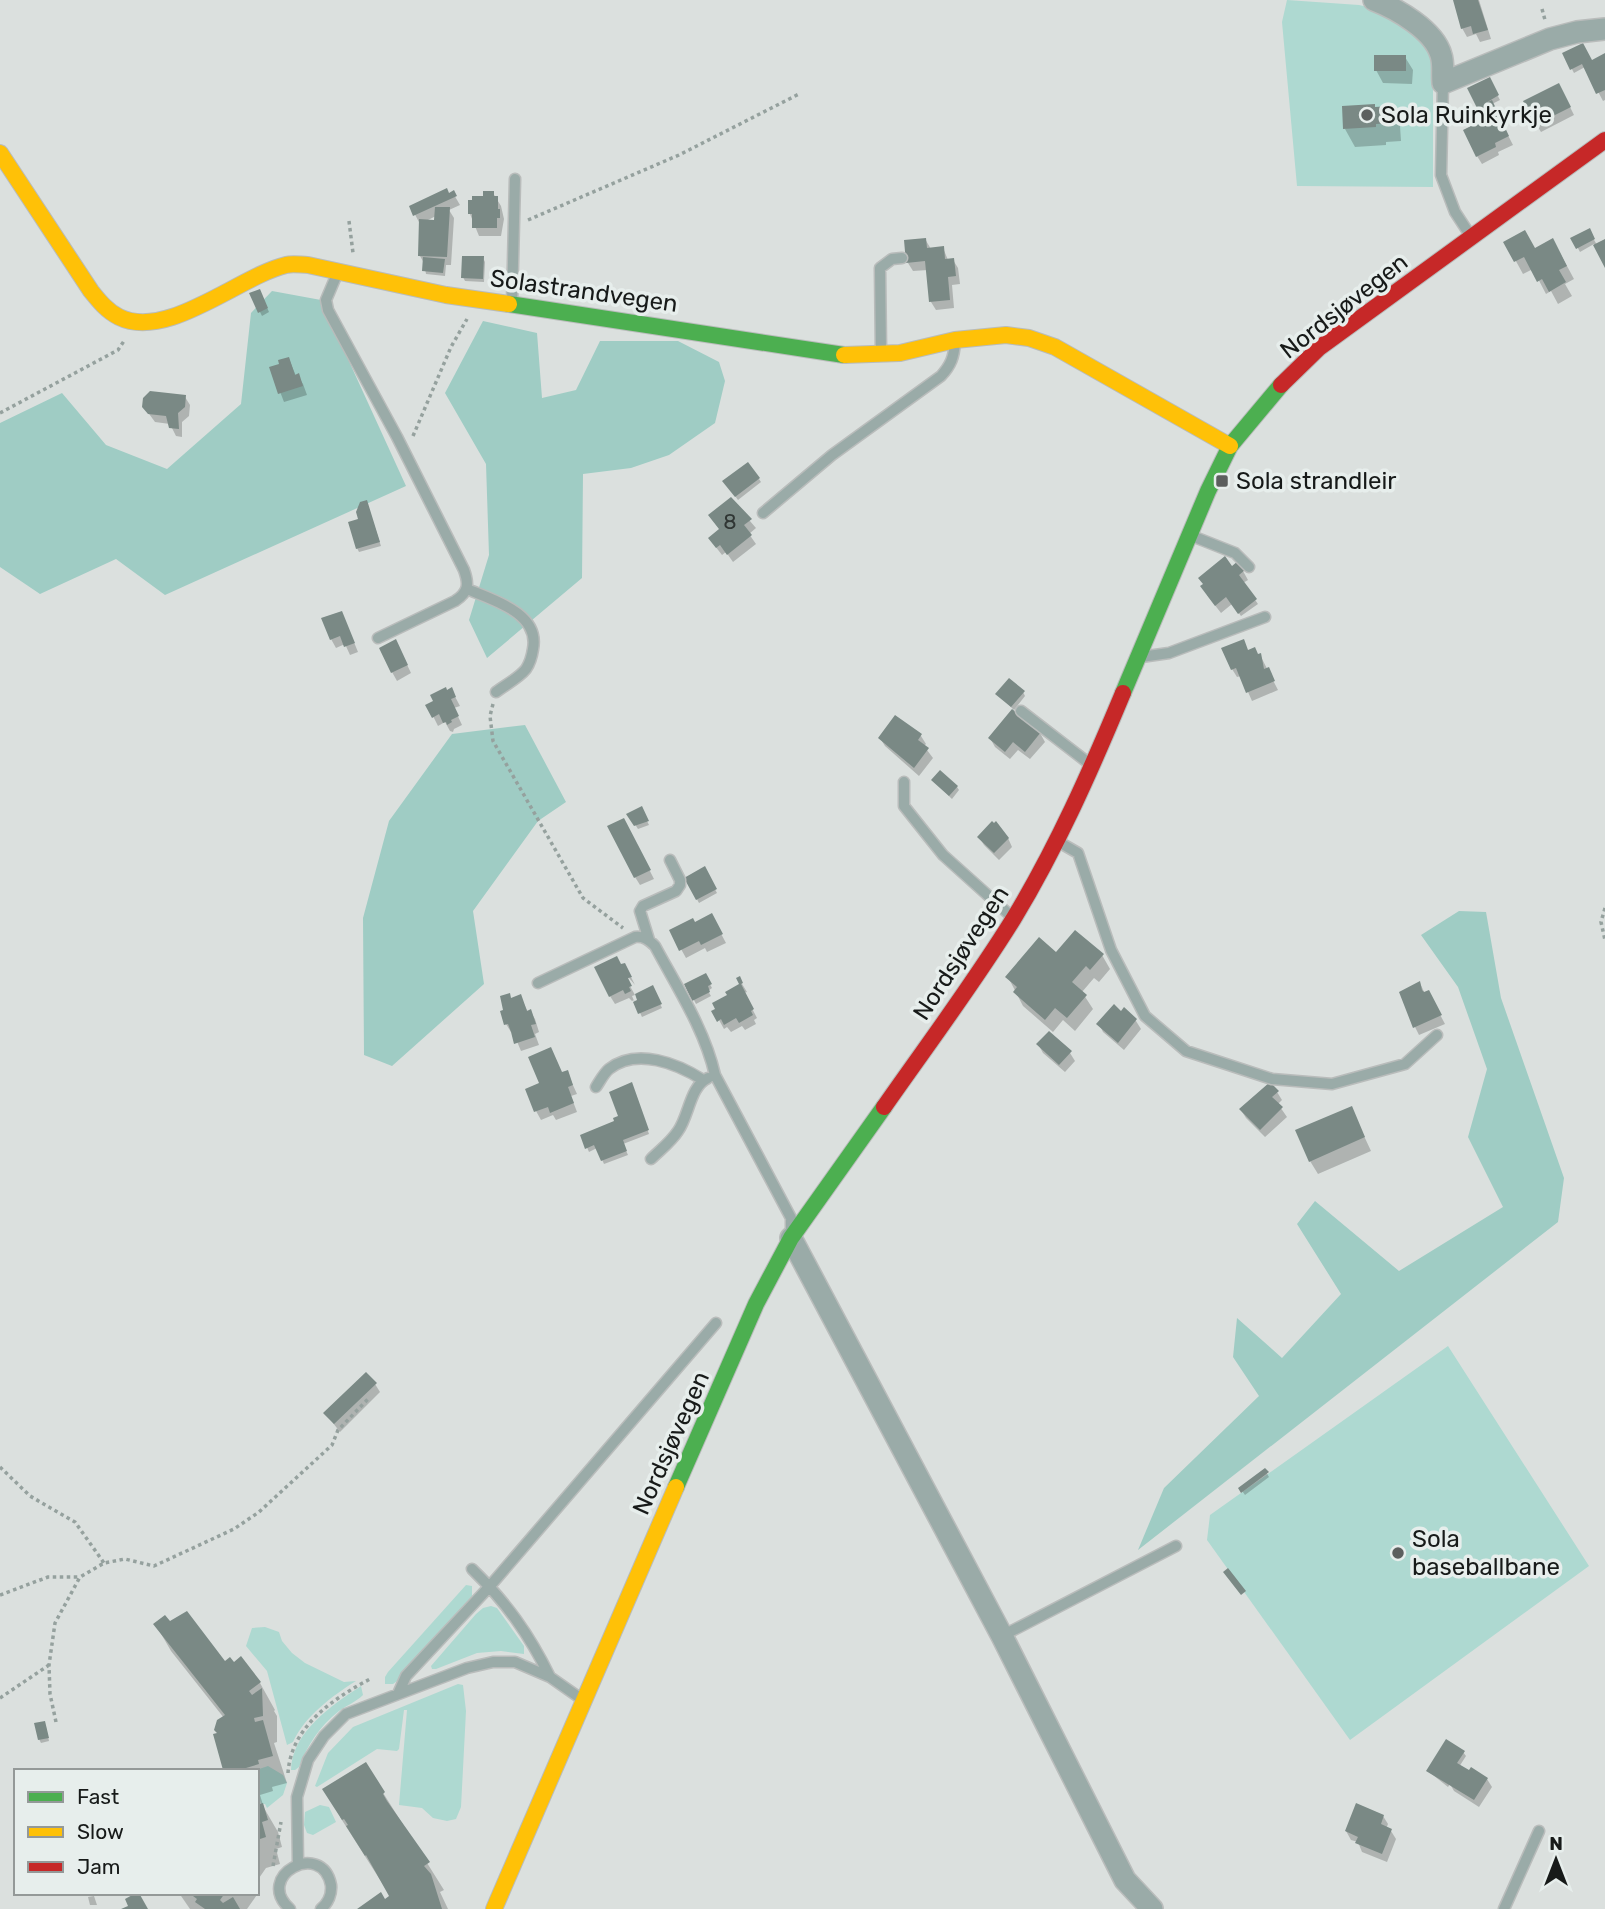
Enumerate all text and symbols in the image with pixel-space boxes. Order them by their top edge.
place label: Sola Ruinkyrkje [1381,101,1552,129]
marker: Sola Ruinkyrkje [1359,107,1375,123]
street label: Nordsjøvegen [1275,248,1413,364]
street label: Solastrandvegen [488,264,680,318]
place label: Sola strandleir [1236,467,1396,495]
marker: Sola strandleir [1214,473,1230,489]
house number: 8 [723,509,737,534]
street label: Nordsjøvegen [907,881,1015,1025]
street label: Nordsjøvegen [627,1367,715,1519]
place label: Sola baseballbane [1412,1525,1560,1581]
marker: Sola baseballbane [1390,1545,1406,1561]
legend [14,1769,259,1895]
text: Fast [77,1784,119,1809]
text: Slow [77,1819,124,1844]
north arrow [1521,1825,1591,1895]
text: N [1549,1832,1563,1855]
text: Jam [77,1854,121,1879]

